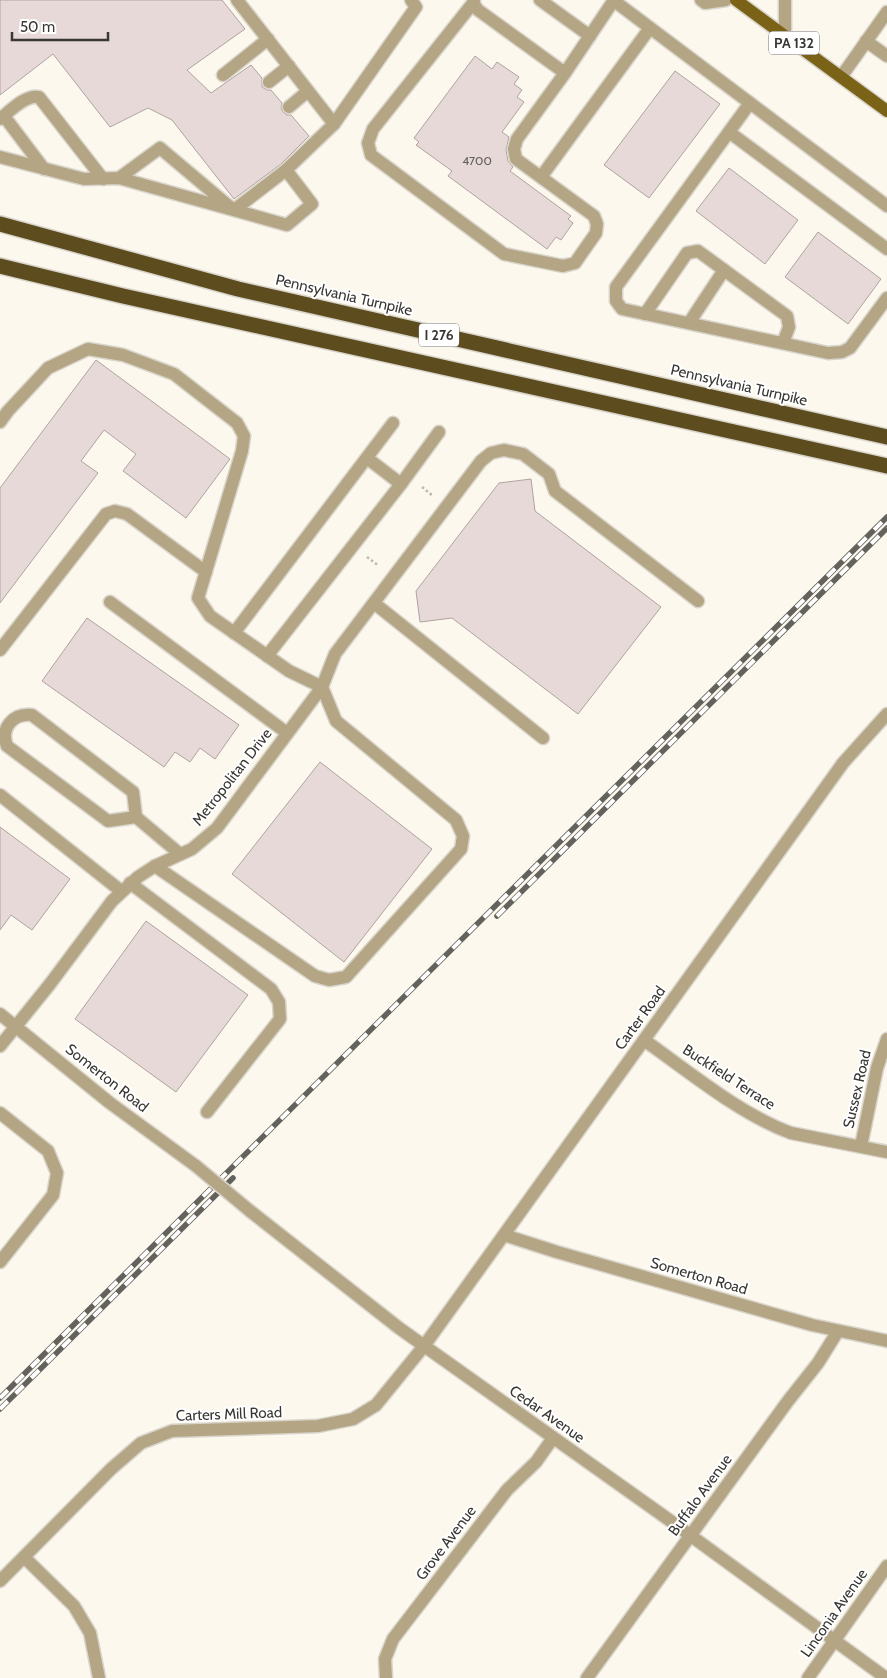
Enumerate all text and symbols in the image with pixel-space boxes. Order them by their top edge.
scale bar [12,10,109,42]
text: 50 m [20,18,55,36]
road number: PA 132 [769,32,819,54]
house number: 4700 [462,153,492,168]
street label: Pennsylvania Turnpike [274,270,415,320]
road number: I 276 [419,324,459,346]
street label: Pennsylvania Turnpike [669,360,810,410]
street label: Metropolitan Drive [188,725,276,829]
street label: Carter Road [611,983,669,1053]
street label: Somerton Road [62,1040,152,1116]
street label: Buckfield Terrace [679,1040,779,1114]
street label: Sussex Road [839,1048,875,1130]
street label: Somerton Road [648,1254,750,1298]
street label: Cedar Avenue [506,1381,588,1447]
street label: Carters Mill Road [176,1403,282,1425]
street label: Buffalo Avenue [664,1450,736,1539]
street label: Grove Avenue [412,1502,480,1584]
street label: Linconia Avenue [797,1565,871,1661]

